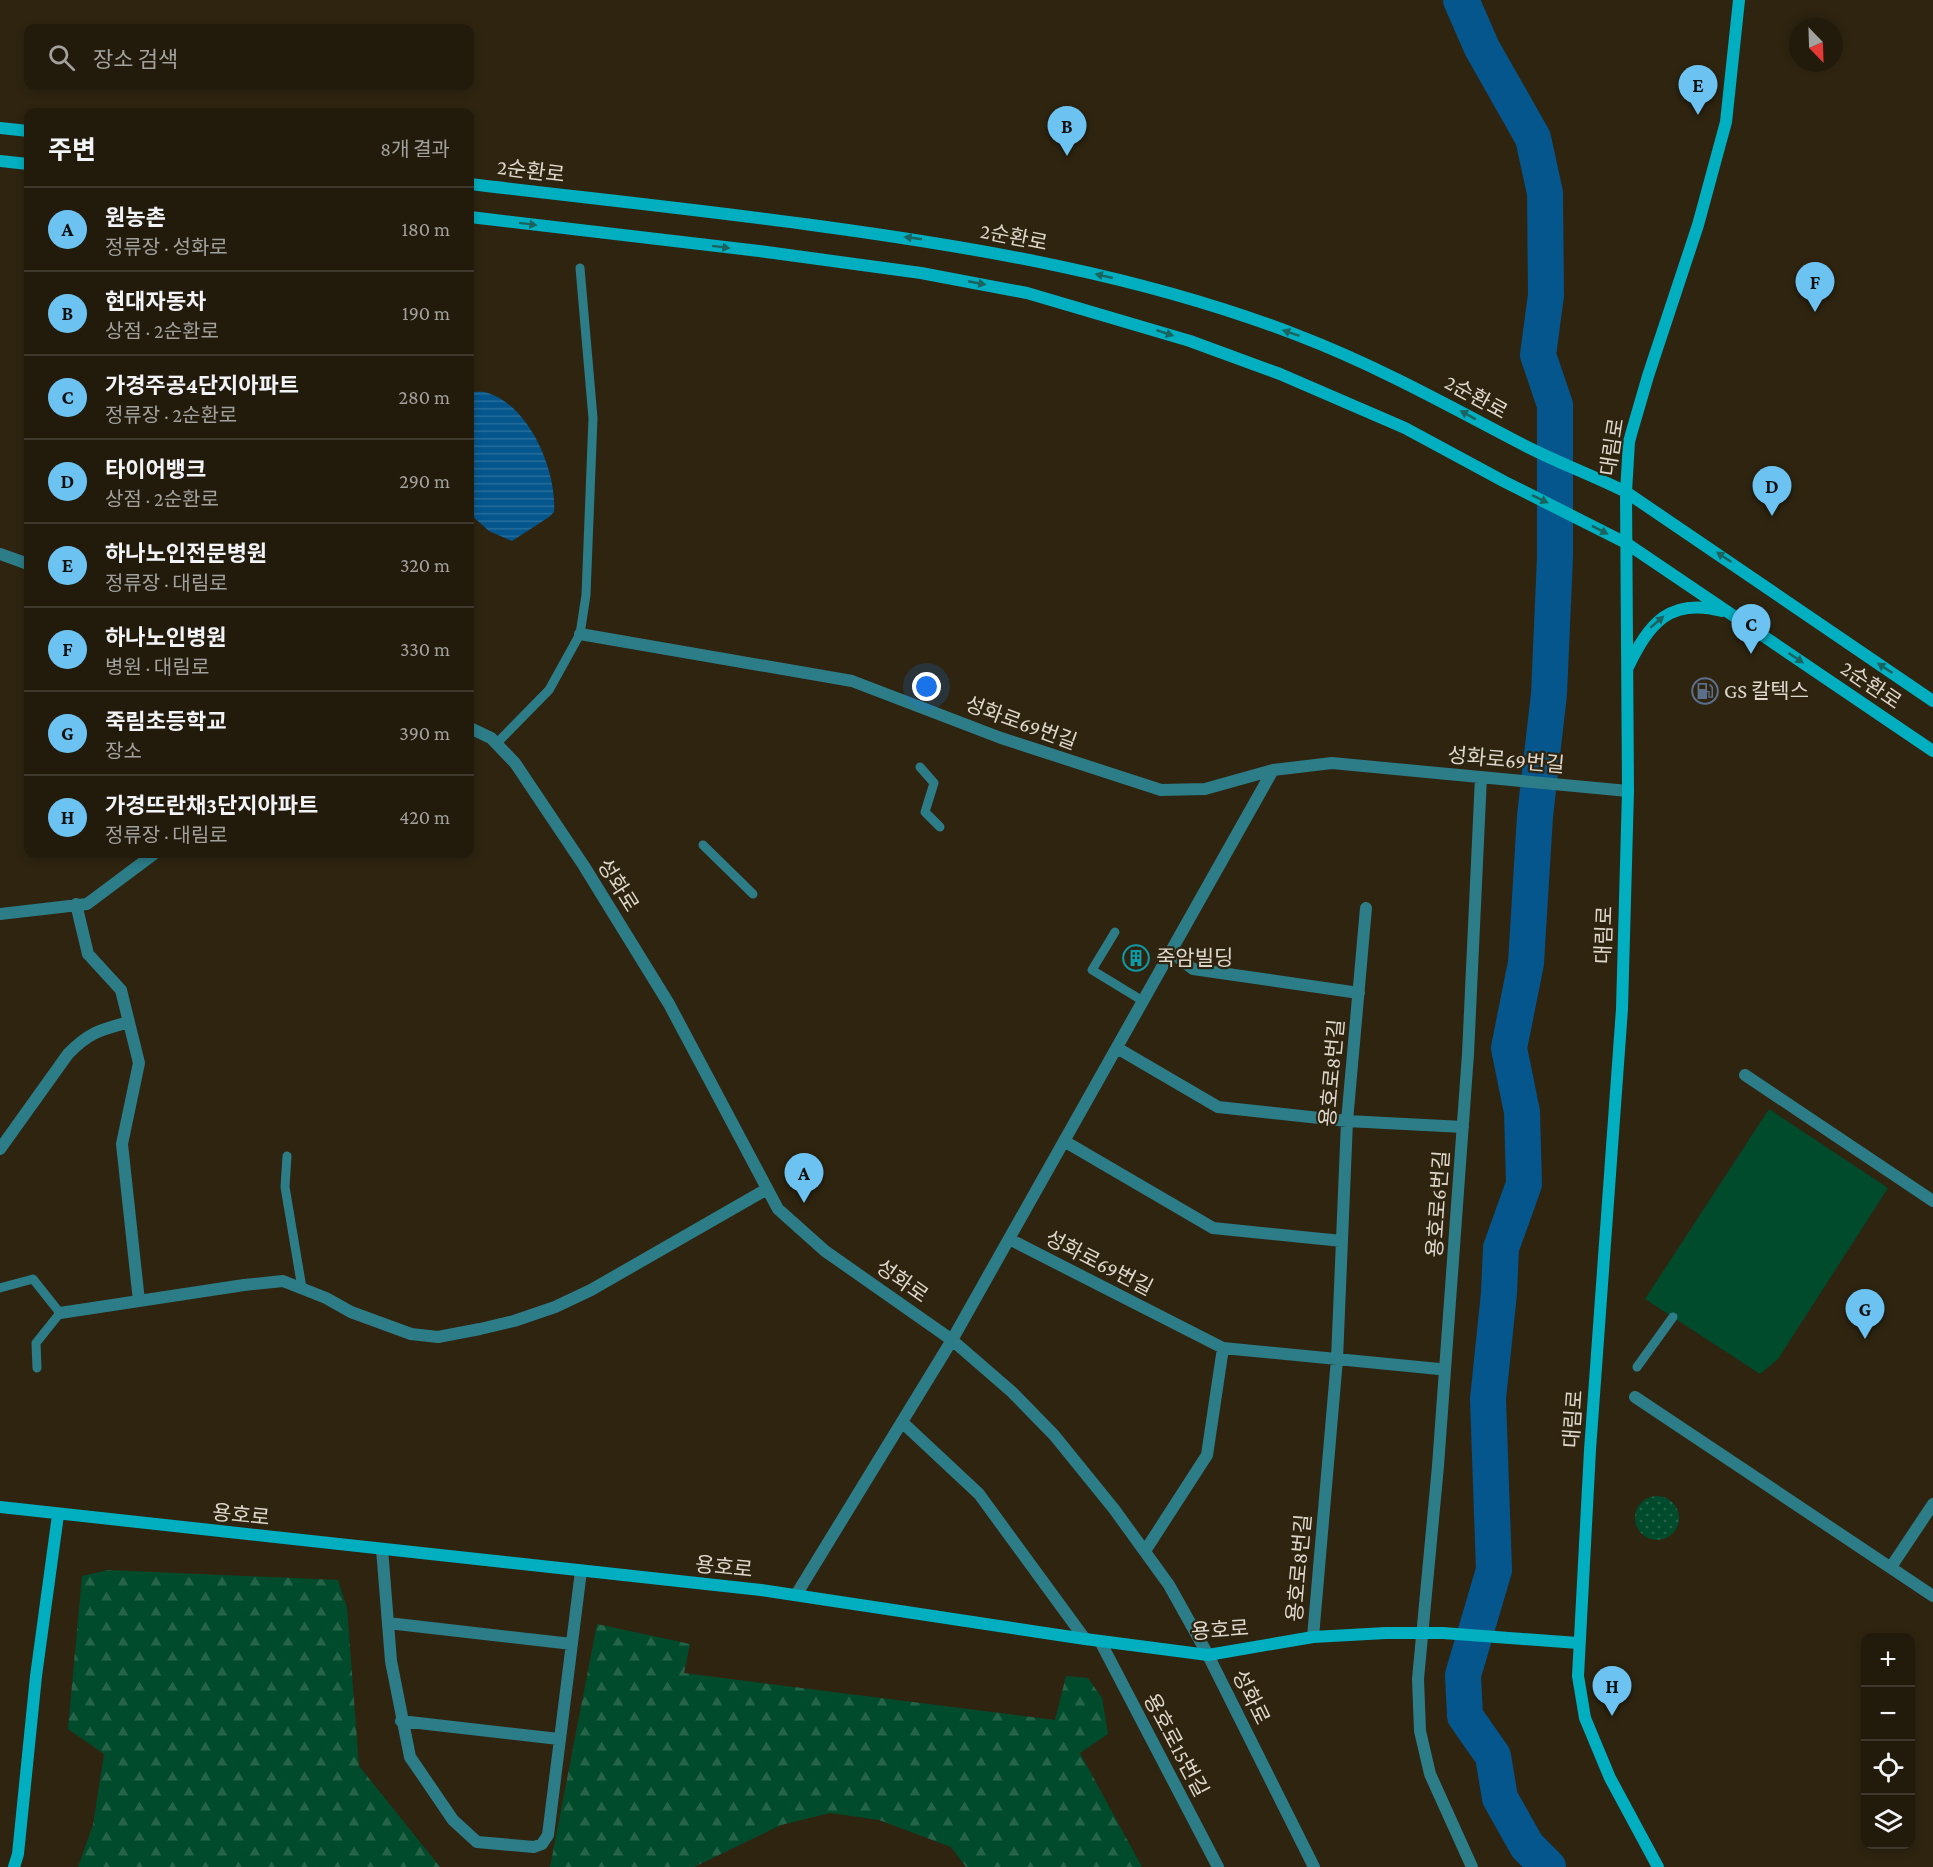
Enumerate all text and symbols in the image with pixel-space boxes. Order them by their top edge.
north arrow [1789,18,1843,72]
search box [24,24,474,90]
icon: search [45,41,78,74]
text: 장소 검색 [93,47,178,72]
pin: E [1678,66,1718,115]
pin: B [1048,106,1086,156]
text: 주변 [48,136,96,165]
text: 8개 결과 [380,138,450,160]
street label: 2순환로 [496,155,566,187]
text: 원농촌 [105,205,166,230]
text: A [62,218,73,240]
text: 180 m [401,218,450,240]
one-way arrow [518,219,537,229]
street label: 2순환로 [978,219,1050,255]
one-way arrow [904,234,923,243]
text: 정류장 · 성화로 [105,236,228,258]
one-way arrow [712,242,731,252]
pin: F [1796,262,1834,312]
one-way arrow [1095,271,1114,280]
one-way arrow [967,279,986,288]
text: 현대자동차 [105,289,206,314]
text: B [62,302,73,324]
text: 190 m [402,302,450,324]
text: 상점 · 2순환로 [105,320,219,342]
one-way arrow [1282,327,1300,337]
one-way arrow [1156,329,1174,338]
street label: 2순환로 [1440,370,1512,424]
text: 가경주공4단지아파트 [105,373,299,398]
text: C [61,386,74,408]
text: 280 m [399,386,450,408]
text: 정류장 · 2순환로 [105,404,237,426]
one-way arrow [1459,410,1476,420]
street label: 대림로 [1596,416,1628,478]
text: 타이어뱅크 [105,457,206,482]
pin: D [1752,466,1792,516]
text: D [61,470,74,492]
text: 290 m [399,470,450,492]
text: 상점 · 2순환로 [105,488,219,510]
one-way arrow [1531,495,1548,504]
one-way arrow [1592,525,1609,535]
text: 하나노인전문병원 [105,541,267,566]
one-way arrow [1716,552,1732,563]
text: E [62,554,73,576]
text: 320 m [400,554,450,576]
text: 정류장 · 대림로 [105,572,228,594]
pin: C [1732,604,1770,654]
one-way arrow [1649,616,1665,629]
text: 하나노인병원 [105,625,226,650]
text: F [62,638,73,660]
text: 330 m [400,638,450,660]
one-way arrow [1787,652,1803,664]
text: 병원 · 대림로 [105,656,209,678]
street label: 2순환로 [1836,656,1906,714]
one-way arrow [1877,662,1893,674]
your location [912,672,941,701]
fuel station icon: GS 칼텍스 [1690,676,1720,706]
place label: GS 칼텍스 [1724,679,1809,703]
street label: 성화로69번길 [962,692,1080,754]
text: 죽림초등학교 [105,709,226,734]
text: G [61,722,74,744]
text: 390 m [399,722,450,744]
text: 장소 [105,740,142,762]
street label: 성화로69번길 [1446,743,1566,777]
text: 가경뜨란채3단지아파트 [105,793,318,818]
text: H [61,806,74,828]
text: 420 m [399,806,450,828]
text: 정류장 · 대림로 [105,824,228,846]
street label: 성화로 [592,854,644,916]
street label: 대림로 [1591,906,1617,964]
building icon: 죽암빌딩 [1121,943,1151,973]
place label: 죽암빌딩 [1156,946,1233,970]
street label: 용호로8번길 [1315,1018,1349,1128]
street label: 용호로6번길 [1422,1150,1454,1258]
pin: A [784,1154,824,1203]
street label: 성화로69번길 [1041,1226,1157,1300]
street label: 성화로 [871,1255,933,1307]
pin: G [1846,1290,1884,1339]
street label: 대림로 [1559,1389,1587,1449]
street label: 용호로 [211,1500,271,1530]
street label: 용호로8번길 [1282,1513,1316,1623]
street label: 용호로 [694,1552,754,1582]
street label: 용호로 [1190,1616,1250,1644]
map controls [1861,1633,1915,1849]
button: + [1861,1633,1915,1687]
street label: 성화로 [1228,1666,1274,1728]
pin: H [1592,1666,1632,1716]
button: − [1861,1687,1915,1741]
street label: 용호로15번길 [1139,1689,1213,1801]
button: locate [1861,1741,1915,1795]
button: layers [1861,1795,1915,1849]

